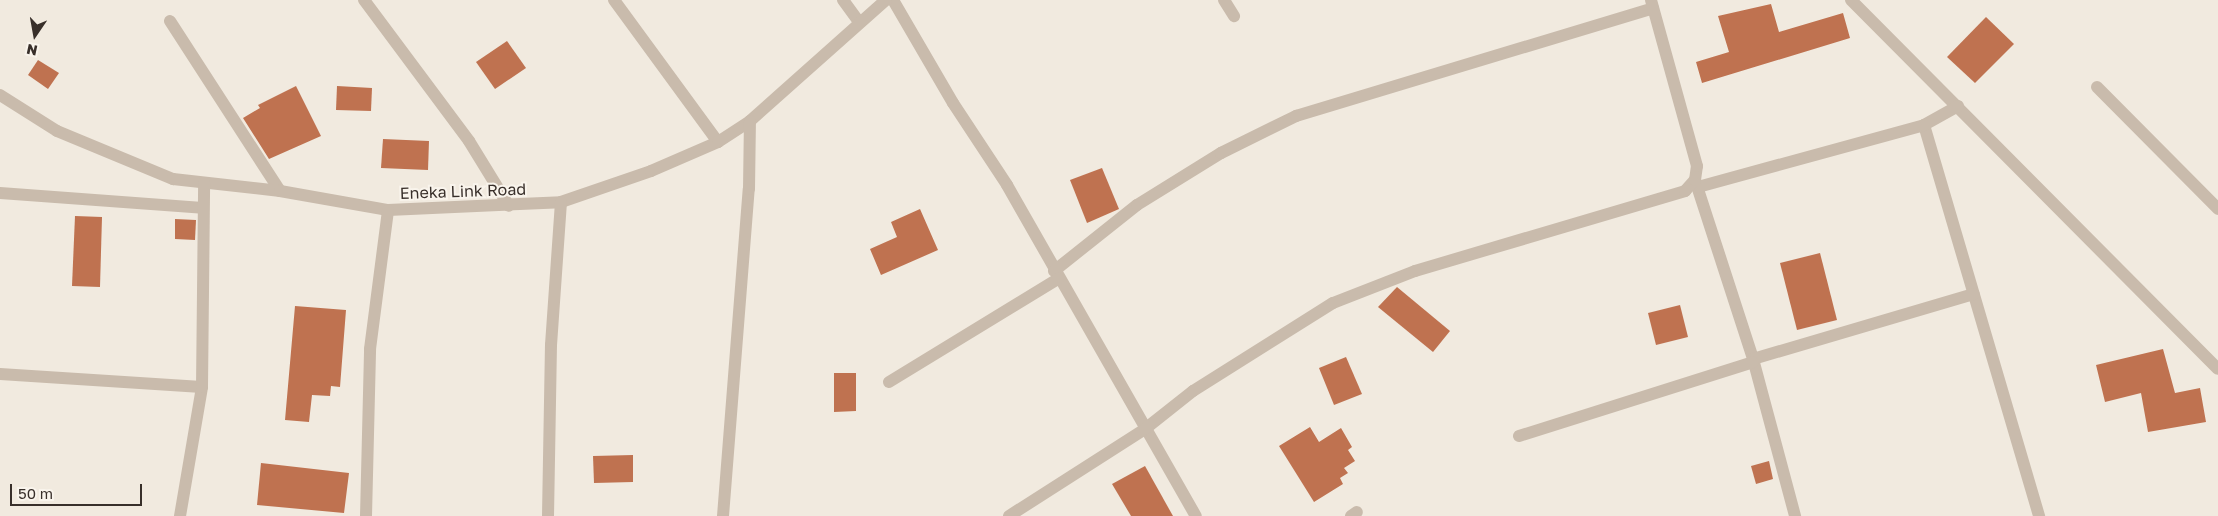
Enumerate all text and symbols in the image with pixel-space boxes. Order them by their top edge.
north arrow [10,10,60,60]
text: N [25,41,39,60]
street label: Eneka Link Road [400,179,526,203]
scale bar [12,474,145,506]
text: 50 m [18,484,53,502]

